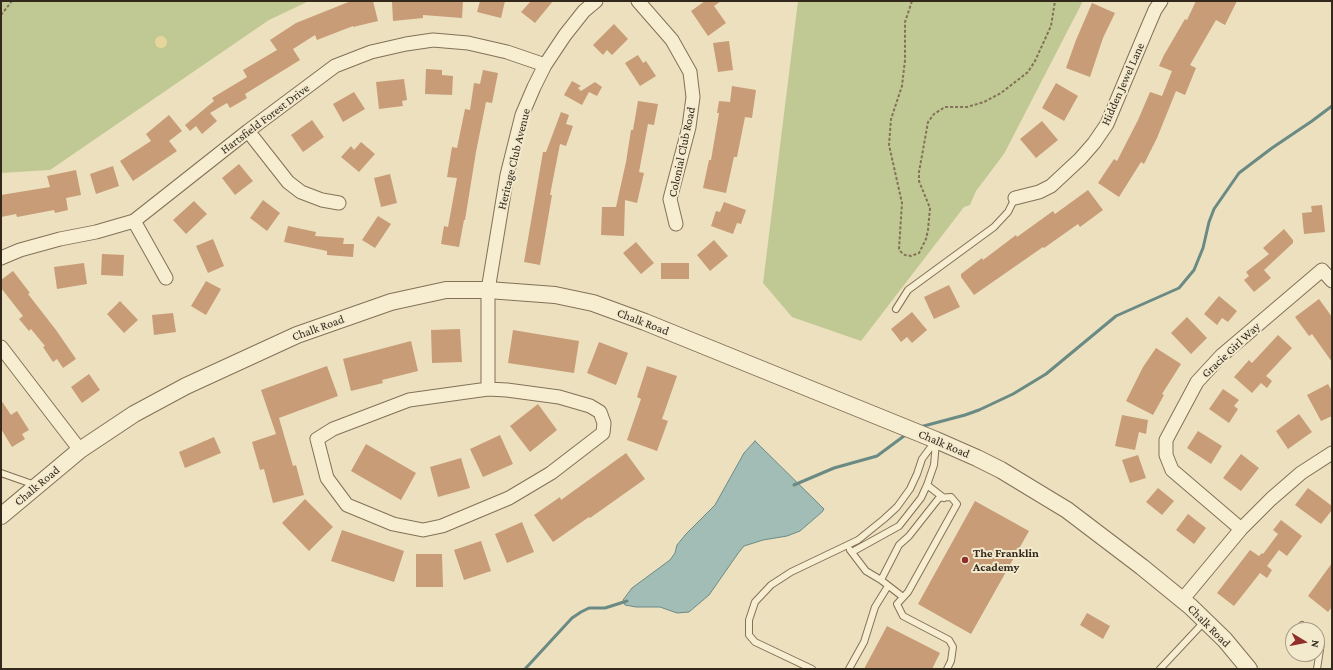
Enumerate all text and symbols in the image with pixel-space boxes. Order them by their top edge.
street label: Hidden Jewel Lane [1098,40,1148,128]
street label: Hartsfield Forest Drive [218,81,312,157]
street label: Colonial Club Road [665,106,699,198]
street label: Heritage Club Avenue [494,107,534,211]
street label: Chalk Road [615,306,671,338]
street label: Chalk Road [290,312,346,344]
street label: Gracie Girl Way [1199,319,1263,381]
street label: Chalk Road [916,427,972,461]
street label: Chalk Road [11,463,63,509]
place label: The Franklin Academy [973,546,1039,574]
marker: The Franklin Academy [960,555,970,565]
street label: Chalk Road [1185,602,1233,650]
north arrow [1285,622,1325,662]
text: N [1309,639,1322,649]

